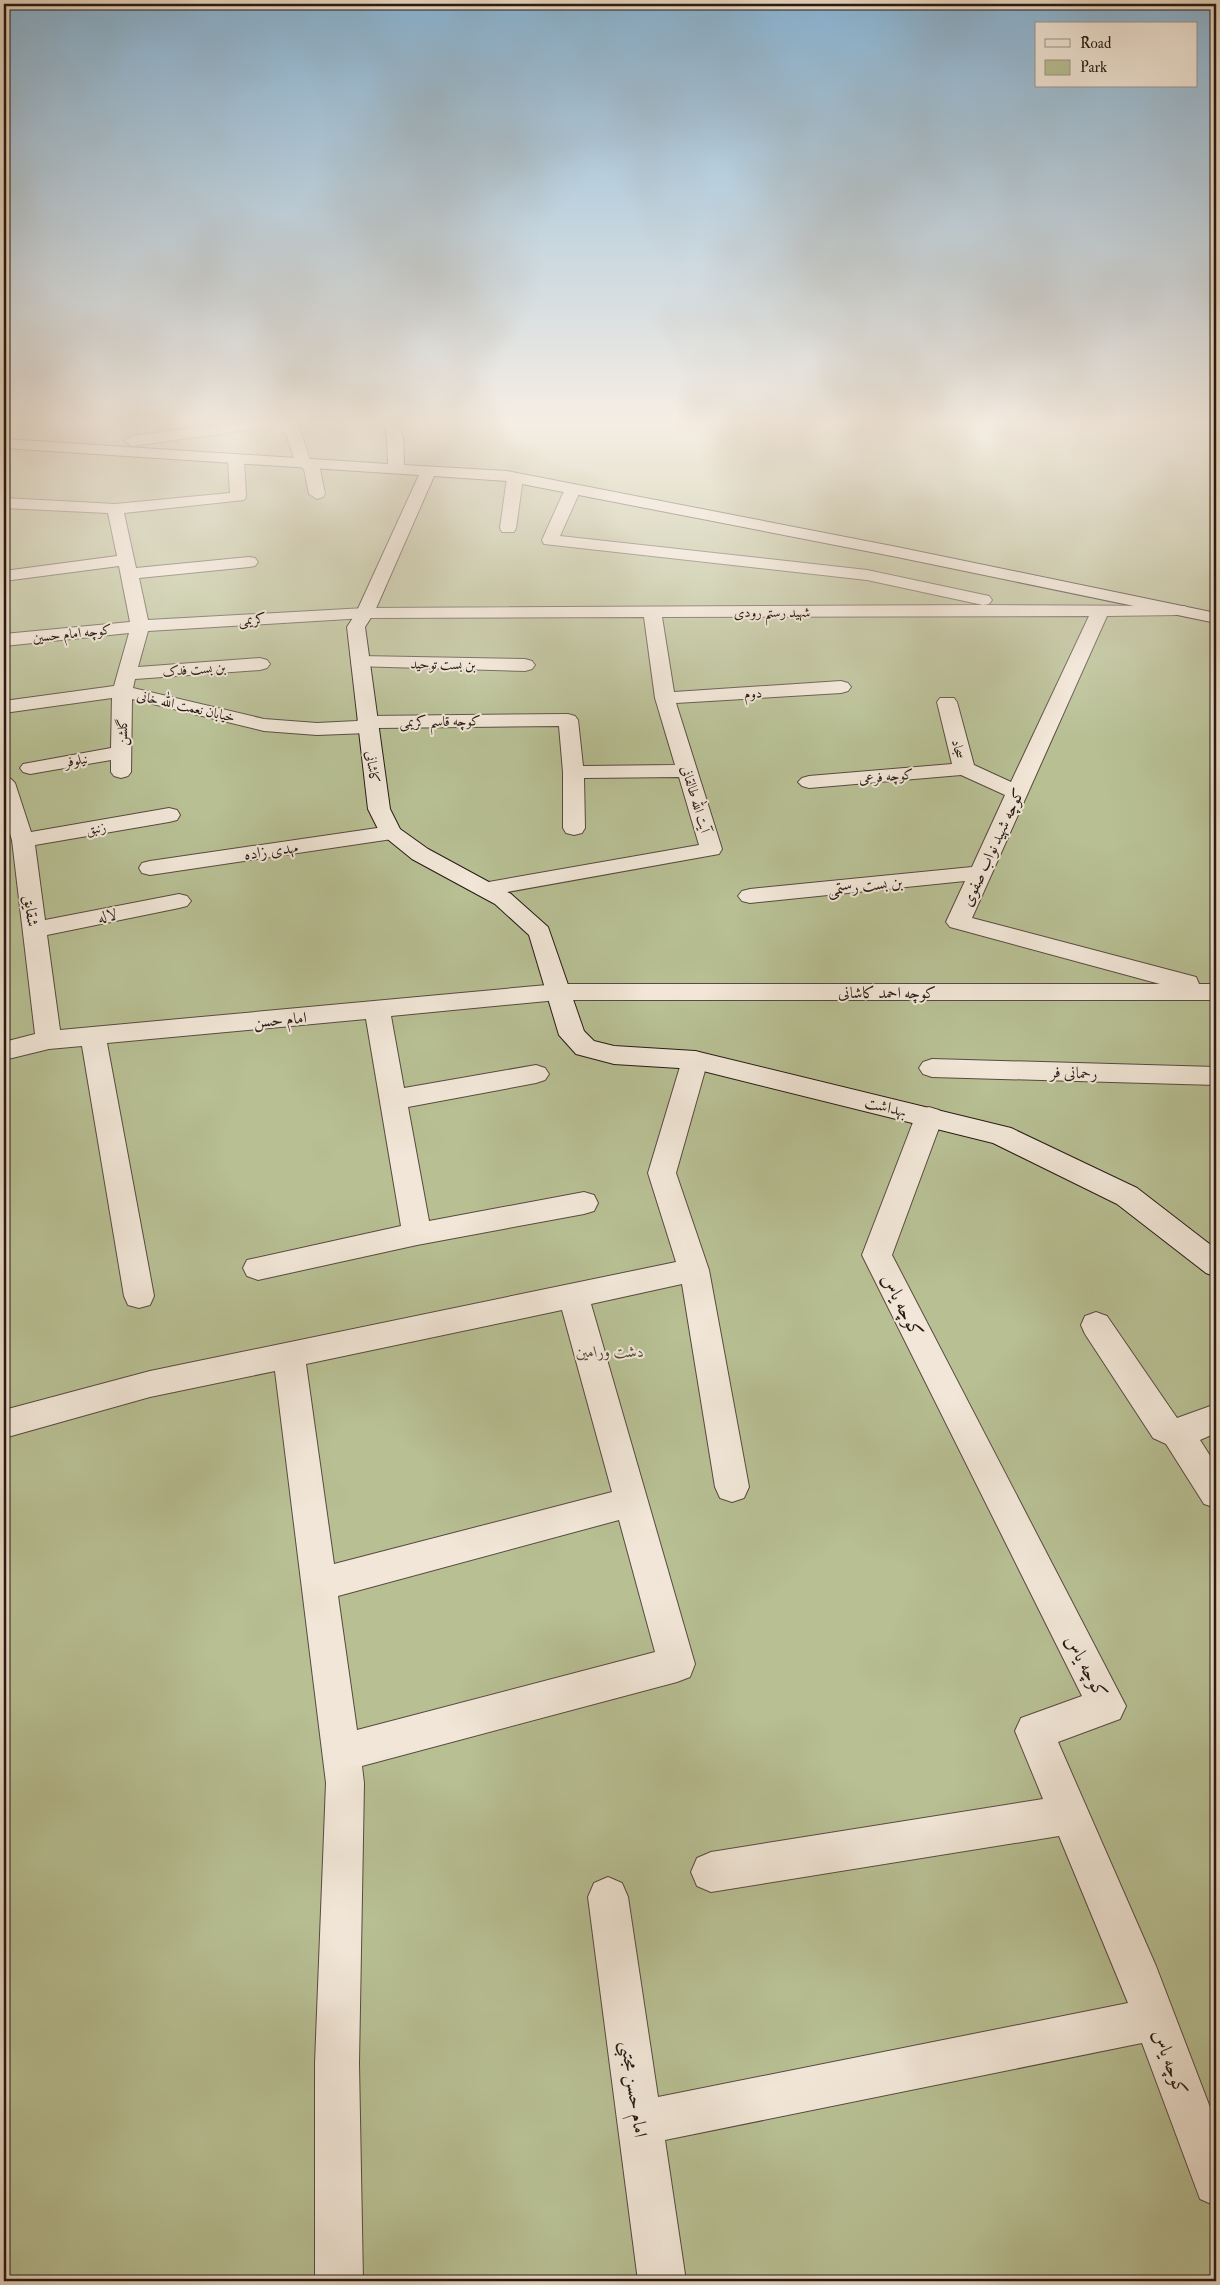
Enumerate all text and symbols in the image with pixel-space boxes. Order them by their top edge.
legend [1035,22,1198,88]
text: Road [1080,34,1112,53]
text: Park [1080,58,1107,77]
street label: شهید رستم رودی [734,604,811,626]
street label: کریمی [238,610,266,630]
street label: کوچه امام حسین [32,621,113,650]
street label: بن بست توحید [410,655,476,674]
street label: بن بست فدک [162,659,227,680]
street label: خیابان نعمت الله خانی [135,684,237,726]
street label: دوم [743,685,763,706]
street label: کوچه قاسم کریمی [399,712,481,736]
street label: گلشن [114,718,132,746]
street label: سجاد [948,738,969,761]
street label: نیلوفر [61,750,89,771]
street label: کاشانی [362,750,383,784]
street label: آیت الله طالقانی [677,763,717,837]
street label: کوچه فرعی [858,766,914,788]
street label: کوچه شهید نواب صفوی [957,785,1030,910]
street label: زنبق [85,818,108,839]
street label: مهدی زاده [243,837,300,865]
street label: بن بست رستمی [827,872,904,901]
street label: شقایق [19,894,43,928]
street label: لاله [96,904,119,928]
street label: کوچه احمد کاشانی [838,983,936,1004]
street label: امام حسن [253,1008,308,1036]
street label: رحمانی فر [1048,1062,1098,1084]
street label: بهداشت [863,1092,909,1122]
street label: کوچه یاس [875,1269,928,1342]
park label: دشت ورامین [576,1342,644,1362]
street label: کوچه یاس [1059,1631,1113,1703]
street label: کوچه یاس [1146,2026,1193,2099]
street label: امام حسن مجتبی [611,2039,653,2140]

